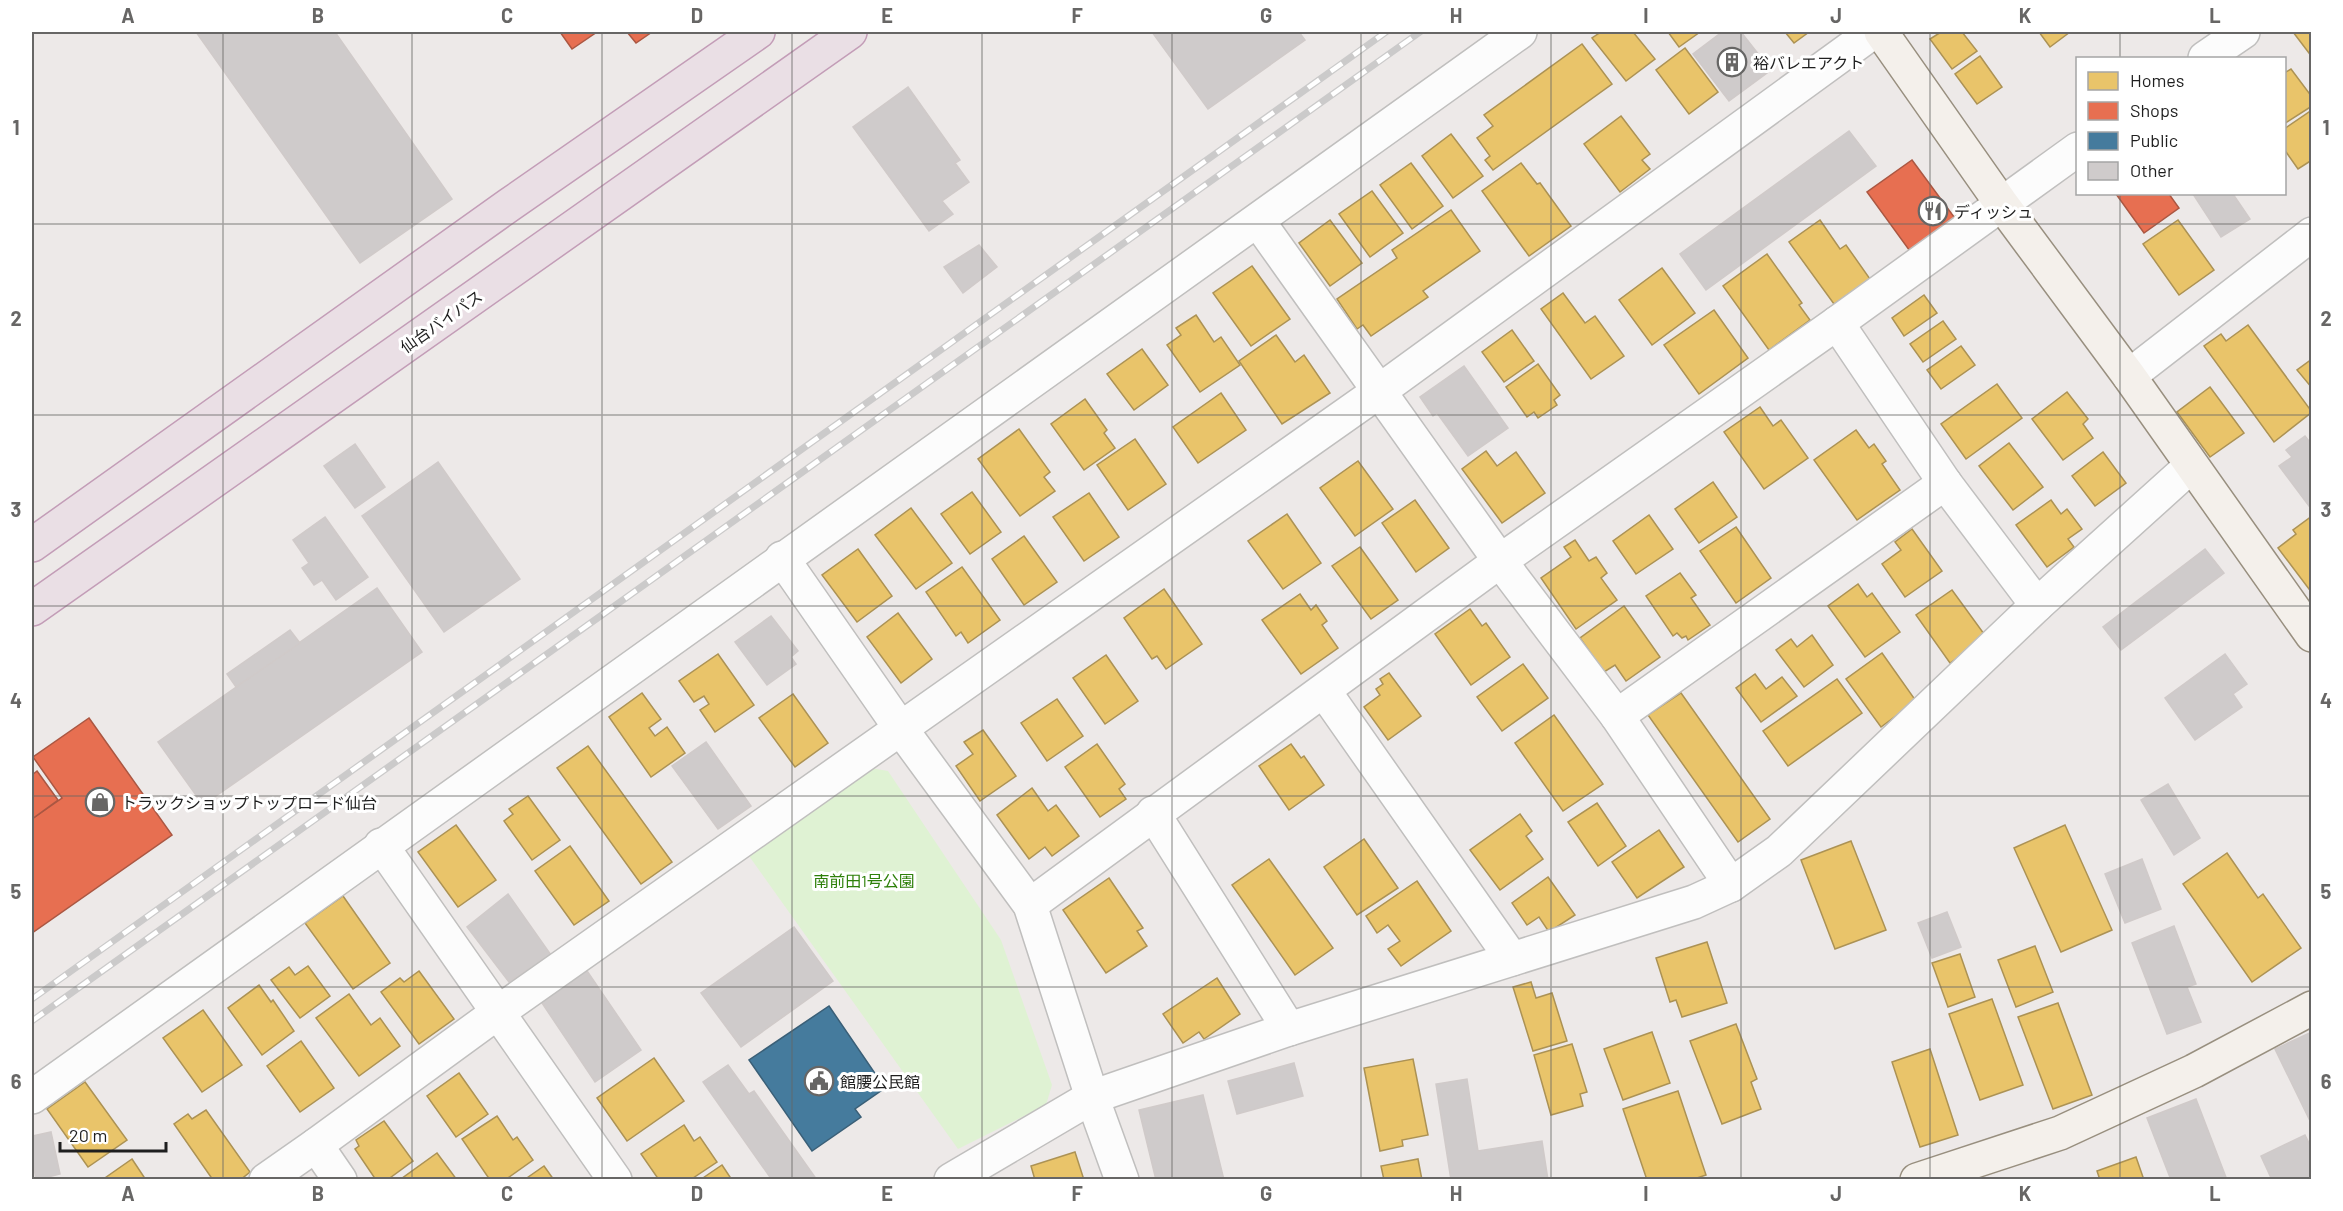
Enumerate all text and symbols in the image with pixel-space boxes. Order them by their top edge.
text: A [121,3,135,27]
text: B [312,3,324,27]
text: C [501,3,513,27]
text: D [691,3,703,27]
text: E [881,3,893,27]
text: F [1071,3,1083,27]
text: G [1260,3,1272,27]
text: H [1450,3,1462,27]
text: I [1643,3,1649,27]
text: J [1830,3,1842,27]
text: K [2019,3,2032,27]
text: L [2209,3,2221,27]
building icon: 裕バレエアクト [1716,46,1748,78]
place label: 裕バレエアクト [1753,53,1864,72]
legend [2076,57,2286,195]
text: Homes [2130,69,2184,91]
text: Shops [2130,99,2179,121]
text: 1 [12,115,20,139]
text: 1 [2322,115,2330,139]
text: Public [2130,129,2178,151]
text: Other [2130,159,2174,181]
restaurant icon: ディッシュ [1917,195,1949,227]
place label: ディッシュ [1954,202,2033,221]
street label: 仙台バイパス [396,286,486,356]
text: 2 [10,306,22,330]
text: 2 [2320,306,2332,330]
text: 3 [11,497,21,521]
text: 3 [2321,497,2331,521]
text: 4 [10,688,22,712]
text: 4 [2320,688,2332,712]
shop icon: トラックショップトップロード仙台 [84,786,116,818]
place label: トラックショップトップロード仙台 [121,793,377,812]
park label: 南前田1号公園 [813,871,915,890]
text: 5 [11,879,22,903]
text: 5 [2321,879,2332,903]
public building icon: 館腰公民館 [803,1065,835,1097]
text: 6 [11,1069,22,1093]
text: 6 [2321,1069,2332,1093]
place label: 館腰公民館 [840,1072,920,1091]
scale bar [60,1115,166,1153]
text: 20 m [69,1124,107,1146]
text: A [121,1181,135,1205]
text: B [312,1181,324,1205]
text: C [501,1181,513,1205]
text: D [691,1181,703,1205]
text: E [881,1181,893,1205]
text: F [1071,1181,1083,1205]
text: G [1260,1181,1272,1205]
text: H [1450,1181,1462,1205]
text: I [1643,1181,1649,1205]
text: J [1830,1181,1842,1205]
text: K [2019,1181,2032,1205]
text: L [2209,1181,2221,1205]

